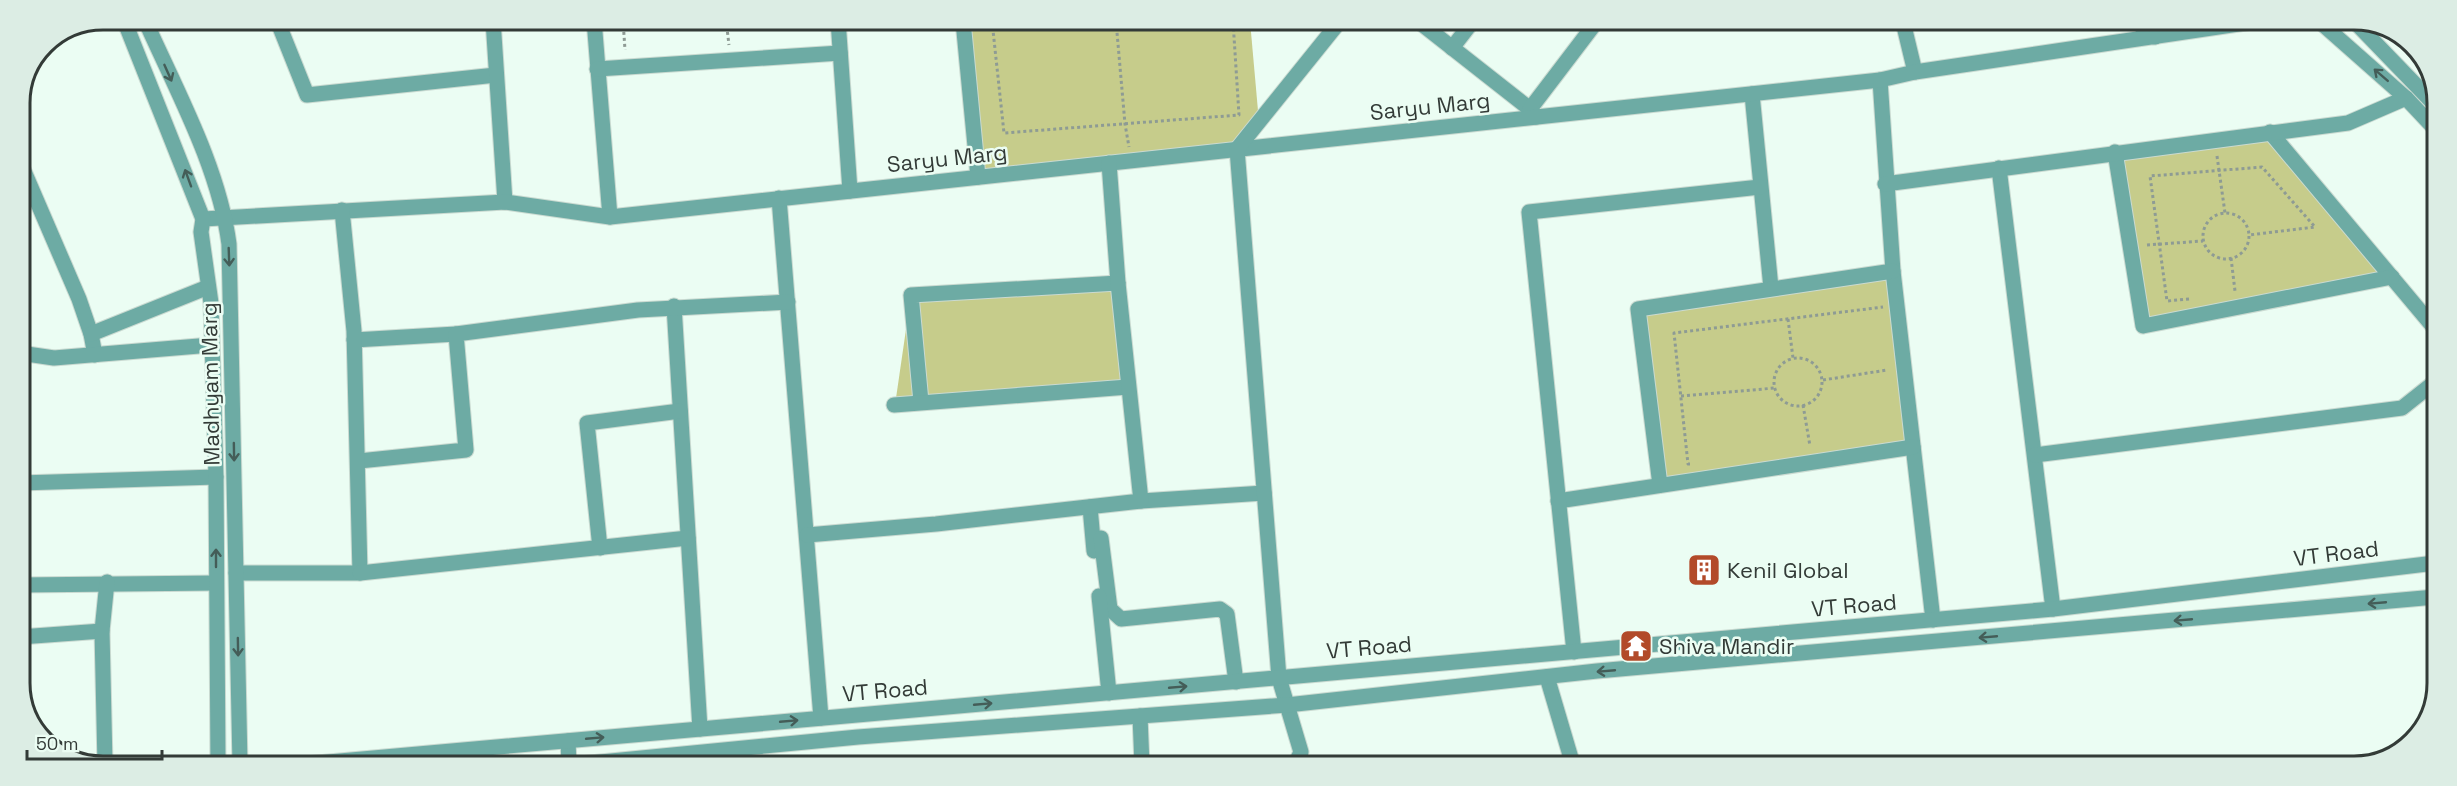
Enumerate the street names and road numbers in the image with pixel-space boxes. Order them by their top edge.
street label: Saryu Marg [1369,86,1491,126]
street label: Saryu Marg [886,138,1008,178]
street label: Madhyam Marg [195,302,225,466]
street label: VT Road [2292,534,2380,572]
street label: VT Road [1810,587,1898,623]
street label: VT Road [1325,629,1413,665]
street label: VT Road [841,672,929,708]

